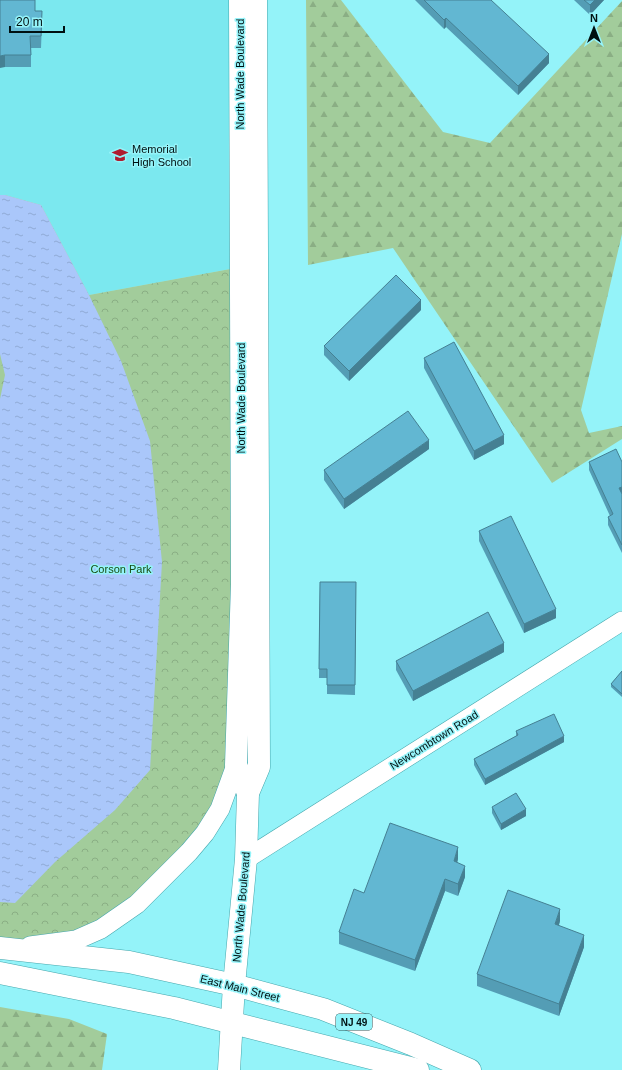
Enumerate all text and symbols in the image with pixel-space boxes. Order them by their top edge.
scale bar [10,8,64,34]
north arrow [574,8,614,48]
text: N [590,12,598,24]
text: 20 m [16,15,43,29]
street label: North Wade Boulevard [234,19,246,129]
place label: Memorial High School [132,143,191,168]
school or university icon: Memorial High School [111,146,129,164]
street label: North Wade Boulevard [235,343,247,453]
park label: Corson Park [90,563,152,575]
street label: Newcombtown Road [388,708,480,772]
street label: North Wade Boulevard [230,851,252,963]
street label: East Main Street [199,972,281,1004]
road number: NJ 49 [336,1014,372,1030]

